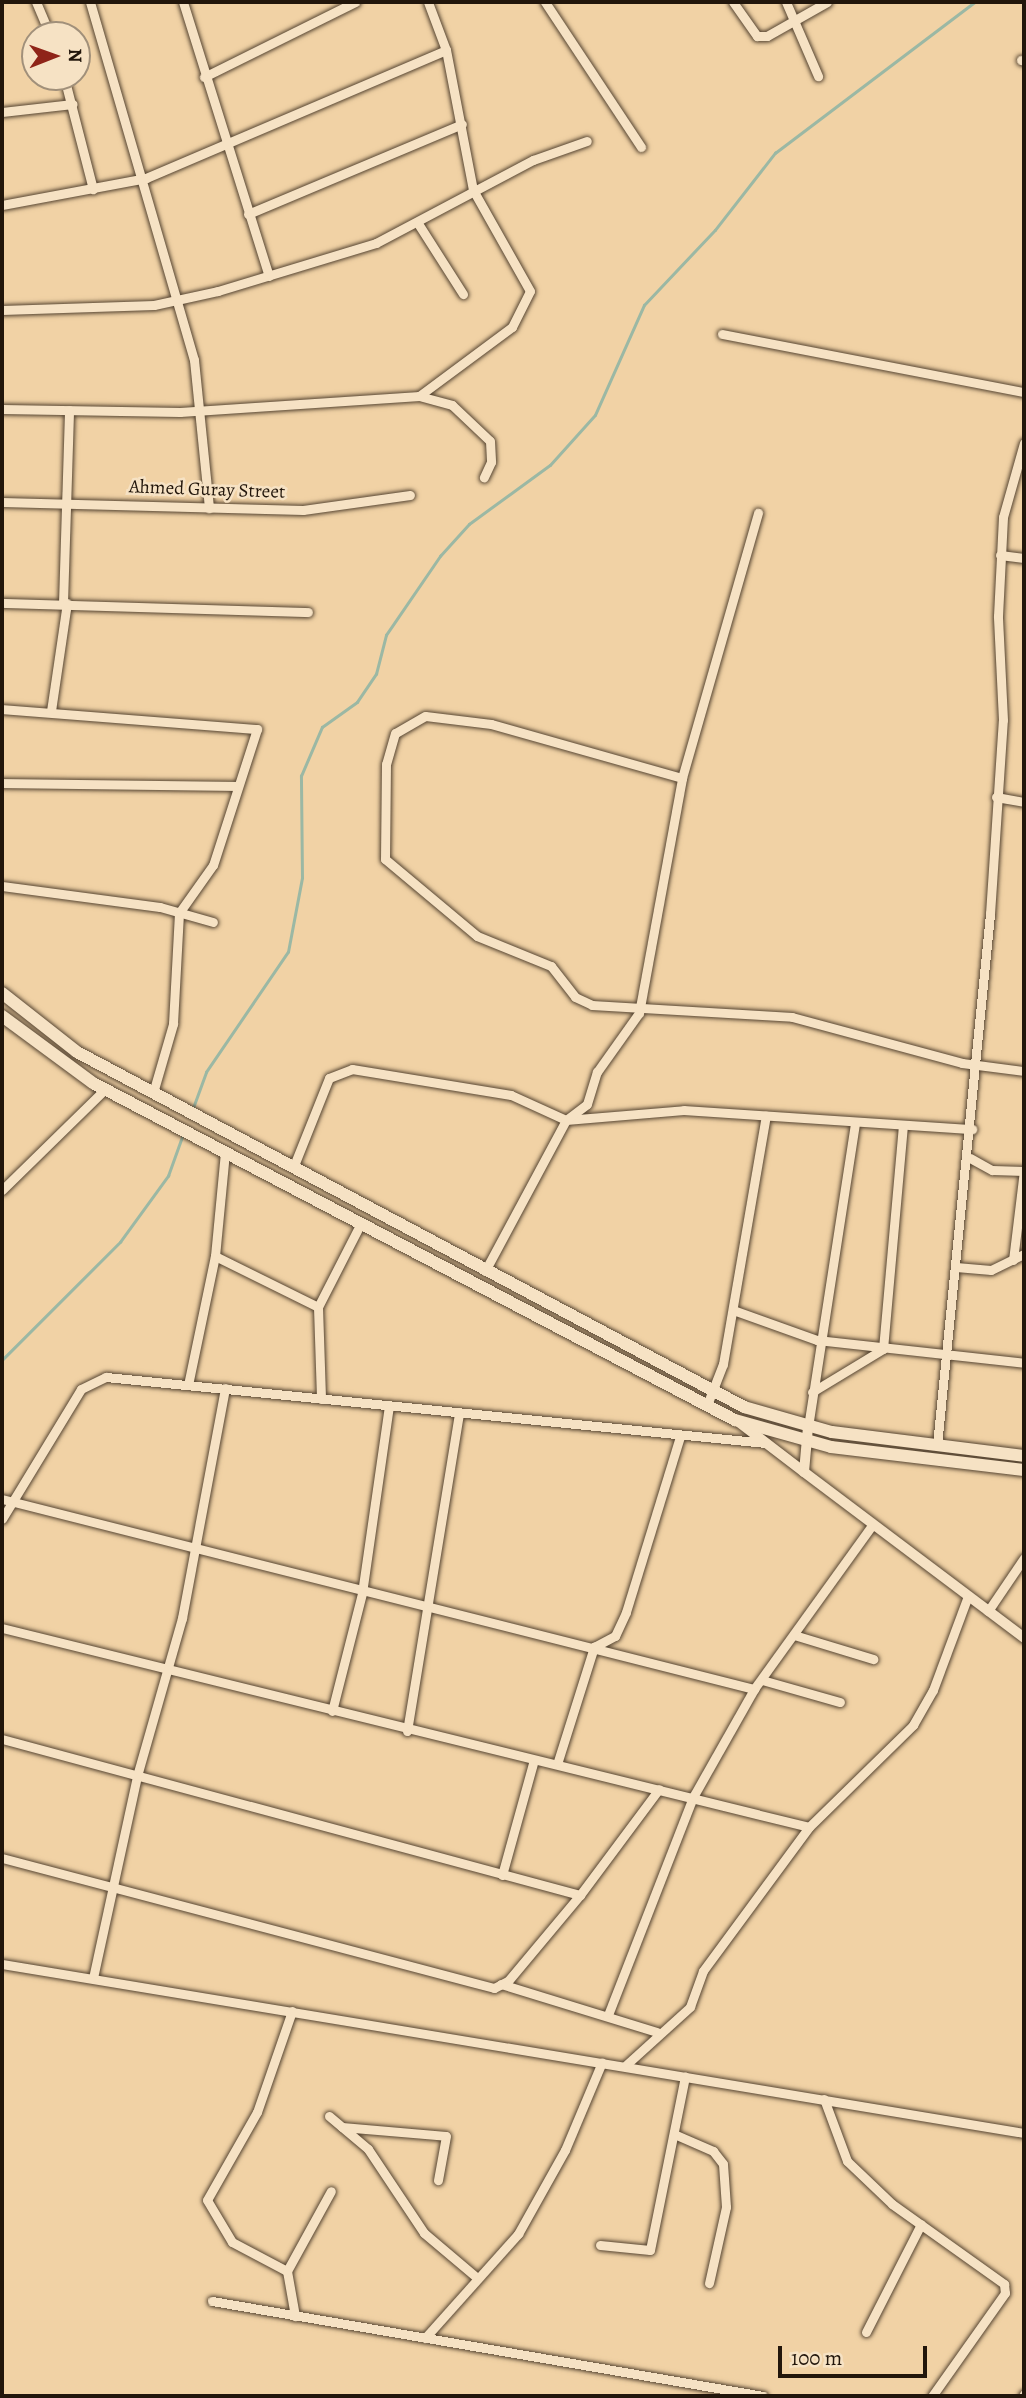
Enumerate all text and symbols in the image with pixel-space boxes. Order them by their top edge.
north arrow [21,21,91,91]
text: N [62,49,88,63]
street label: Ahmed Guray Street [129,476,285,504]
scale bar [781,2332,930,2376]
text: 100 m [791,2344,842,2372]

